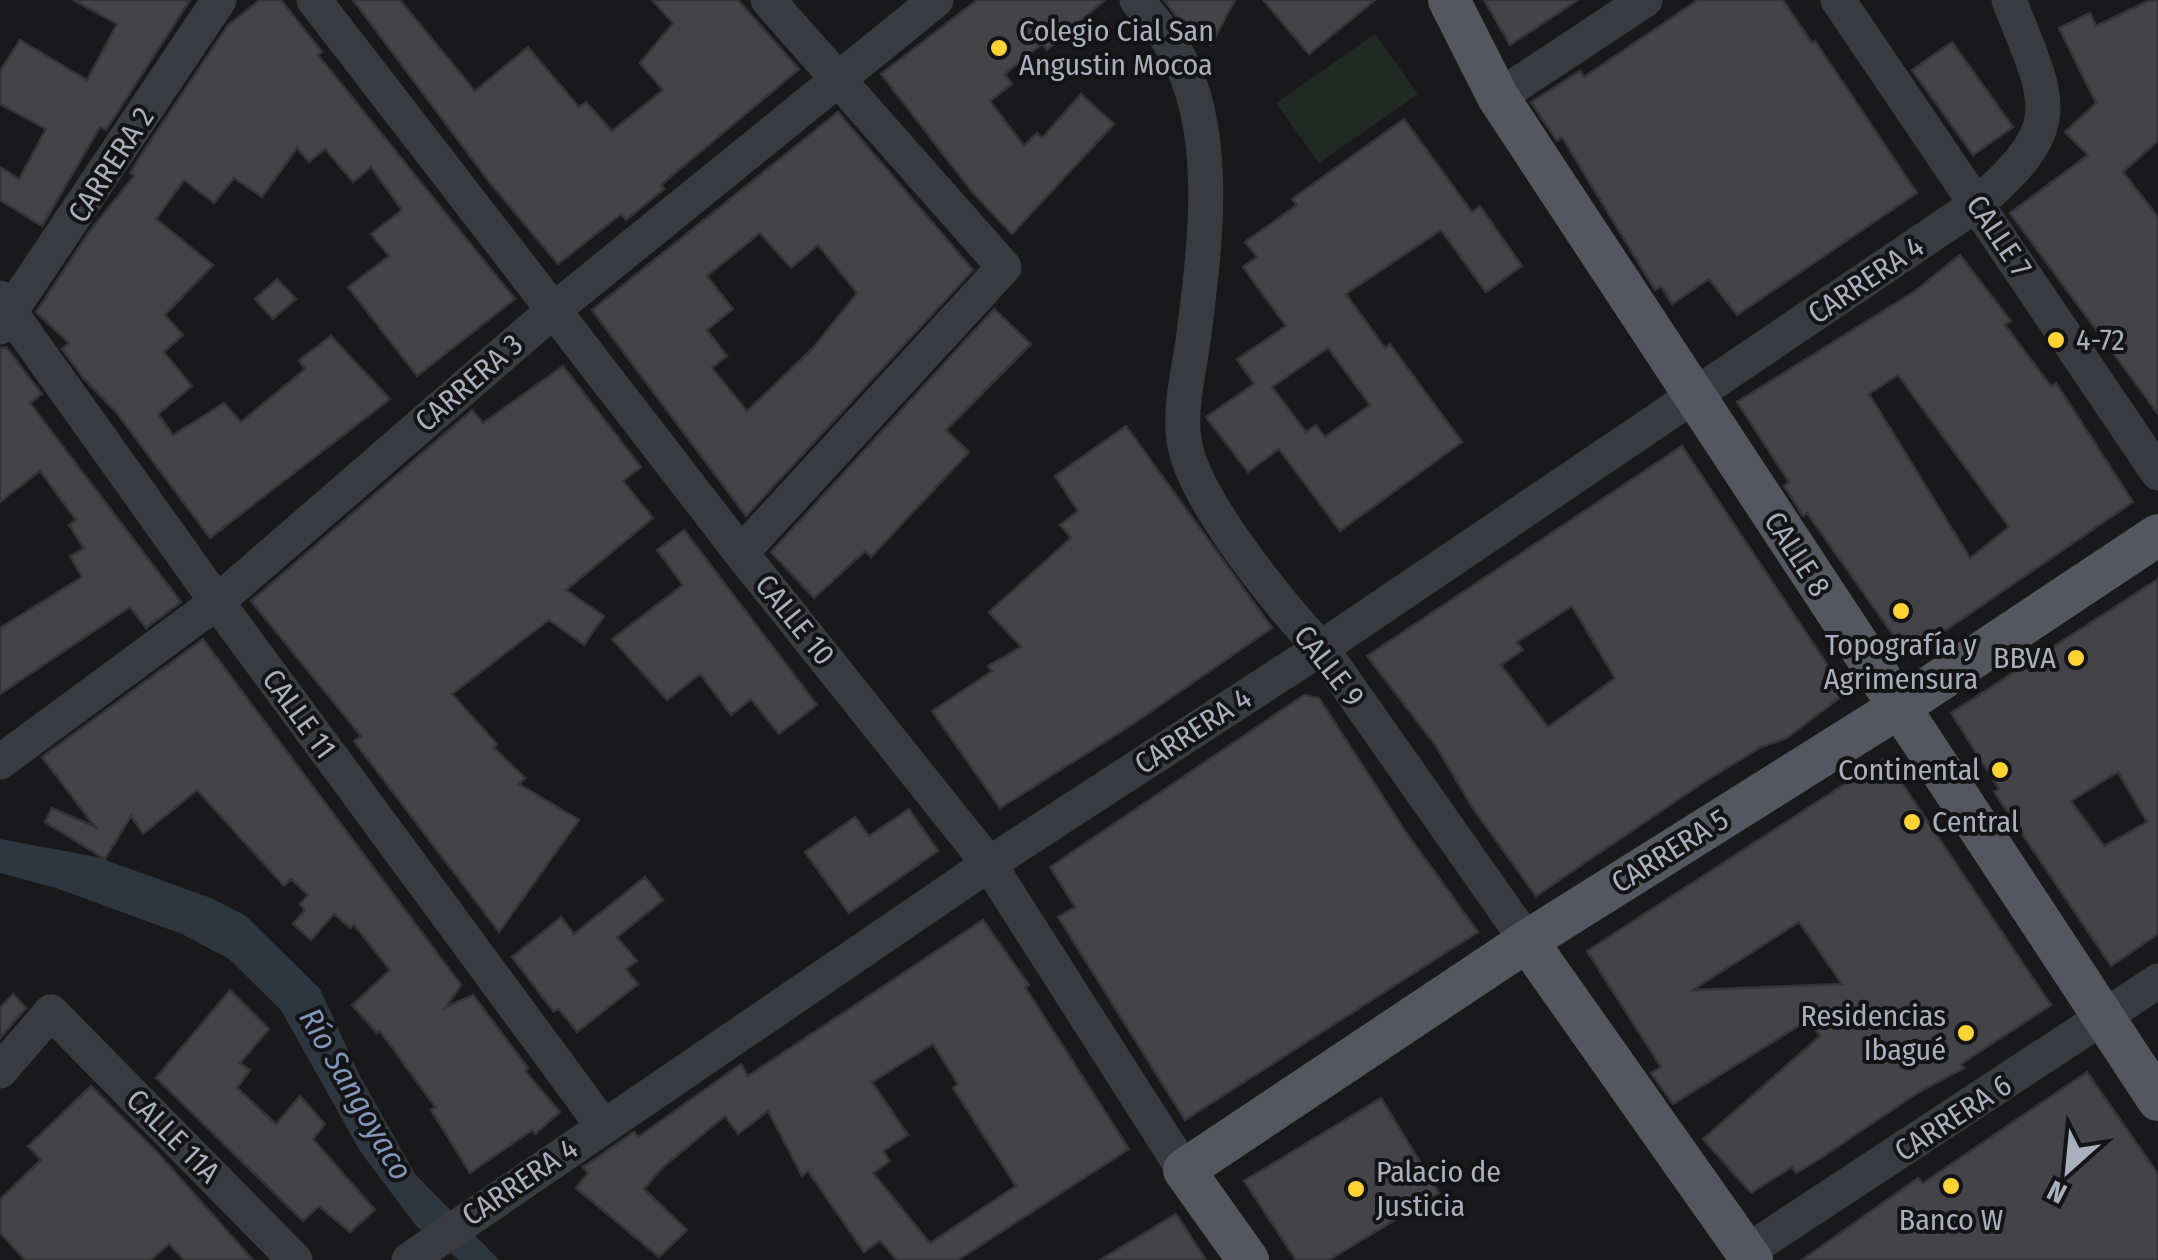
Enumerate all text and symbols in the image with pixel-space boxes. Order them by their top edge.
place label: Colegio Cial San Angustin Mocoa [1019,13,1214,83]
marker: Colegio Cial San Angustin Mocoa [988,37,1010,59]
street label: CARRERA 2 [60,101,162,229]
street label: CALLE 7 [1959,188,2039,284]
street label: CARRERA 4 [1801,228,1931,332]
place label: 4-72 [2076,322,2125,358]
street label: CARRERA 3 [408,327,530,439]
marker: 4-72 [2045,329,2067,351]
street label: CALLE 8 [1756,505,1838,603]
street label: CALLE 10 [748,567,842,673]
marker: Topografía y Agrimensura [1890,600,1912,622]
street label: CALLE 9 [1286,618,1372,714]
place label: Topografía y Agrimensura [1824,627,1978,697]
place label: BBVA [1993,640,2056,676]
marker: BBVA [2065,647,2087,669]
street label: CALLE 11 [255,662,343,766]
street label: CARRERA 4 [1128,680,1258,782]
place label: Continental [1838,752,1980,788]
marker: Continental [1989,759,2011,781]
street label: CARRERA 5 [1605,801,1735,901]
place label: Central [1932,804,2019,840]
marker: Central [1901,811,1923,833]
place label: Residencias Ibagué [1801,998,1946,1068]
water label: Río Sangoyaco [291,1001,421,1187]
marker: Residencias Ibagué [1955,1022,1977,1044]
street label: CARRERA 6 [1888,1067,2018,1169]
street label: CALLE 11A [119,1082,227,1190]
north arrow [2018,1120,2118,1220]
street label: CARRERA 4 [455,1130,585,1234]
place label: Palacio de Justicia [1376,1154,1501,1224]
text: N [2042,1173,2072,1210]
marker: Banco W [1940,1175,1962,1197]
marker: Palacio de Justicia [1345,1178,1367,1200]
place label: Banco W [1899,1202,2003,1238]

